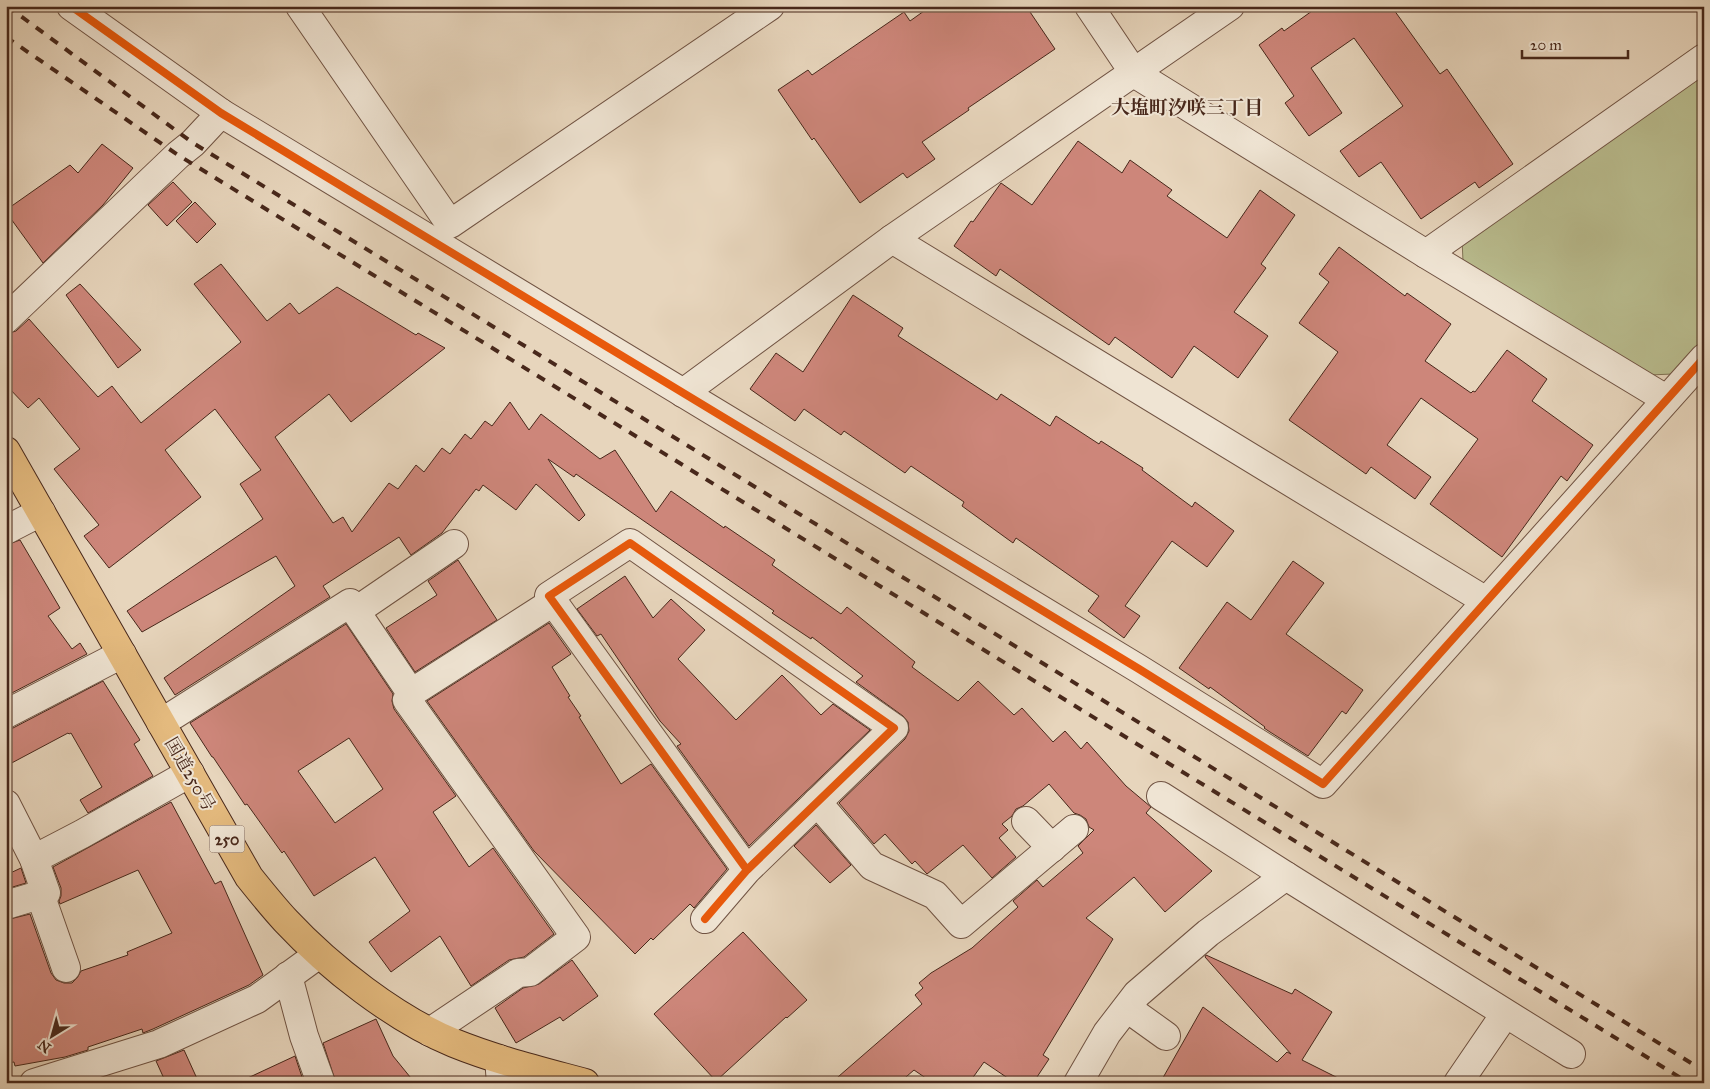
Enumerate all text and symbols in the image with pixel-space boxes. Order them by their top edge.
scale bar [1522,28,1629,60]
text: 20 m [1530,36,1562,54]
district label: 大塩町汐咲三丁目 [1111,96,1263,119]
street label: 国道250号 [160,733,220,815]
road number: 250 [210,826,244,852]
north arrow [28,1012,78,1062]
text: N [35,1036,54,1056]

